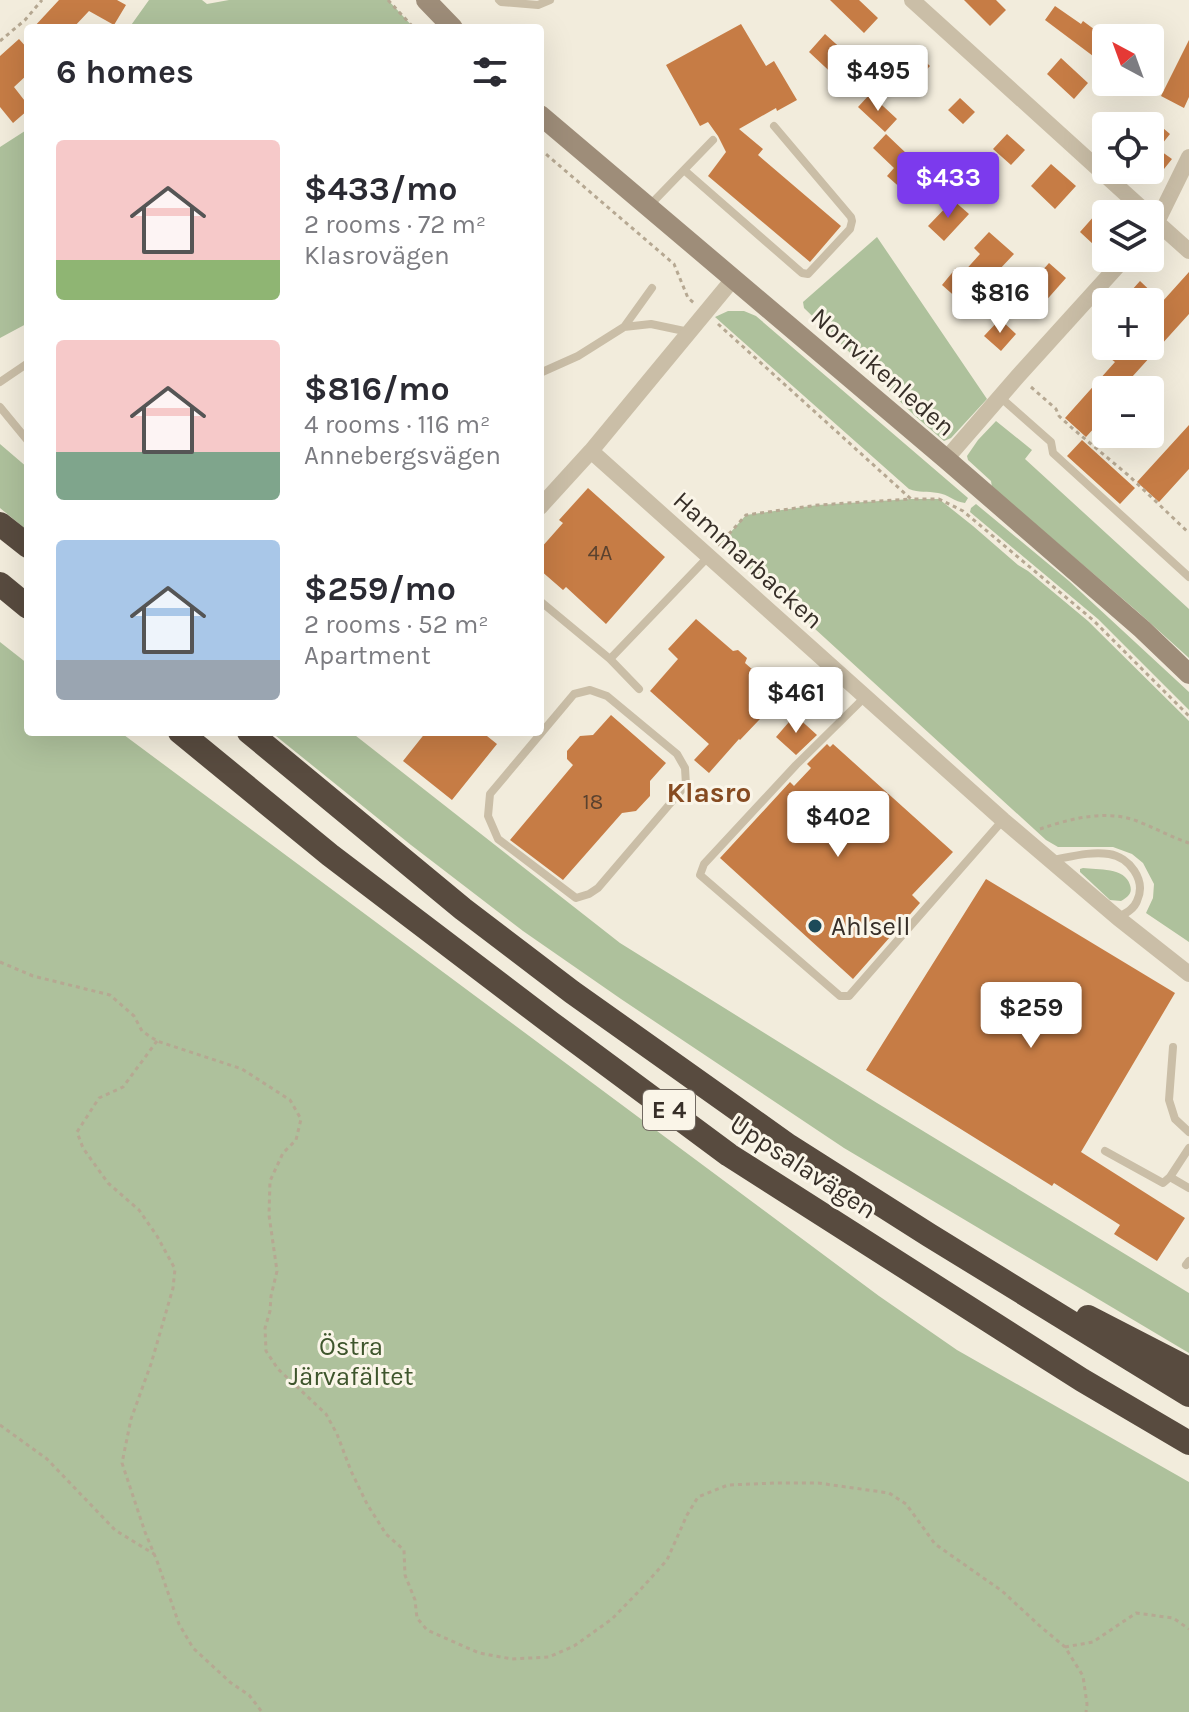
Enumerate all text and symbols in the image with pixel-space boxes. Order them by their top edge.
north arrow [1092,24,1164,96]
map controls [1092,24,1164,448]
pin: $495 [831,45,925,113]
icon: filters [468,50,512,94]
text: 6 homes [56,52,194,92]
text: $495 [846,55,910,86]
button: locate [1092,112,1164,184]
pin: $433 [901,152,995,220]
text: $433 [915,162,981,193]
text: $433/mo [304,169,458,209]
icon: home [120,172,216,268]
button: layers [1092,200,1164,272]
text: 2 rooms · 72 m² [304,209,486,240]
text: Klasrovägen [304,240,450,271]
pin: $816 [953,267,1047,335]
text: $816 [970,277,1030,308]
button: + [1092,288,1164,360]
street label: Norrvikenleden [805,301,961,443]
text: $816/mo [304,369,450,409]
icon: home [120,372,216,468]
button: − [1092,376,1164,448]
text: 4 rooms · 116 m² [304,409,491,440]
text: Annebergsvägen [304,440,501,471]
street label: Hammarbacken [667,485,829,635]
house number: 4A [588,540,613,566]
text: $259/mo [304,569,456,609]
icon: home [120,572,216,668]
text: 2 rooms · 52 m² [304,609,489,640]
text: Apartment [304,640,431,671]
pin: $461 [749,667,843,735]
text: $461 [767,677,825,708]
district label: Klasro [667,776,751,809]
house number: 18 [583,789,603,815]
pin: $402 [791,791,885,859]
text: $402 [805,801,871,832]
place label: Ahlsell [831,911,910,942]
marker: Ahlsell [806,917,824,935]
pin: $259 [984,982,1078,1050]
text: $259 [999,992,1063,1023]
road number: E 4 [643,1090,695,1130]
street label: Uppsalavägen [724,1108,882,1226]
park label: Östra Järvafältet [289,1331,414,1392]

